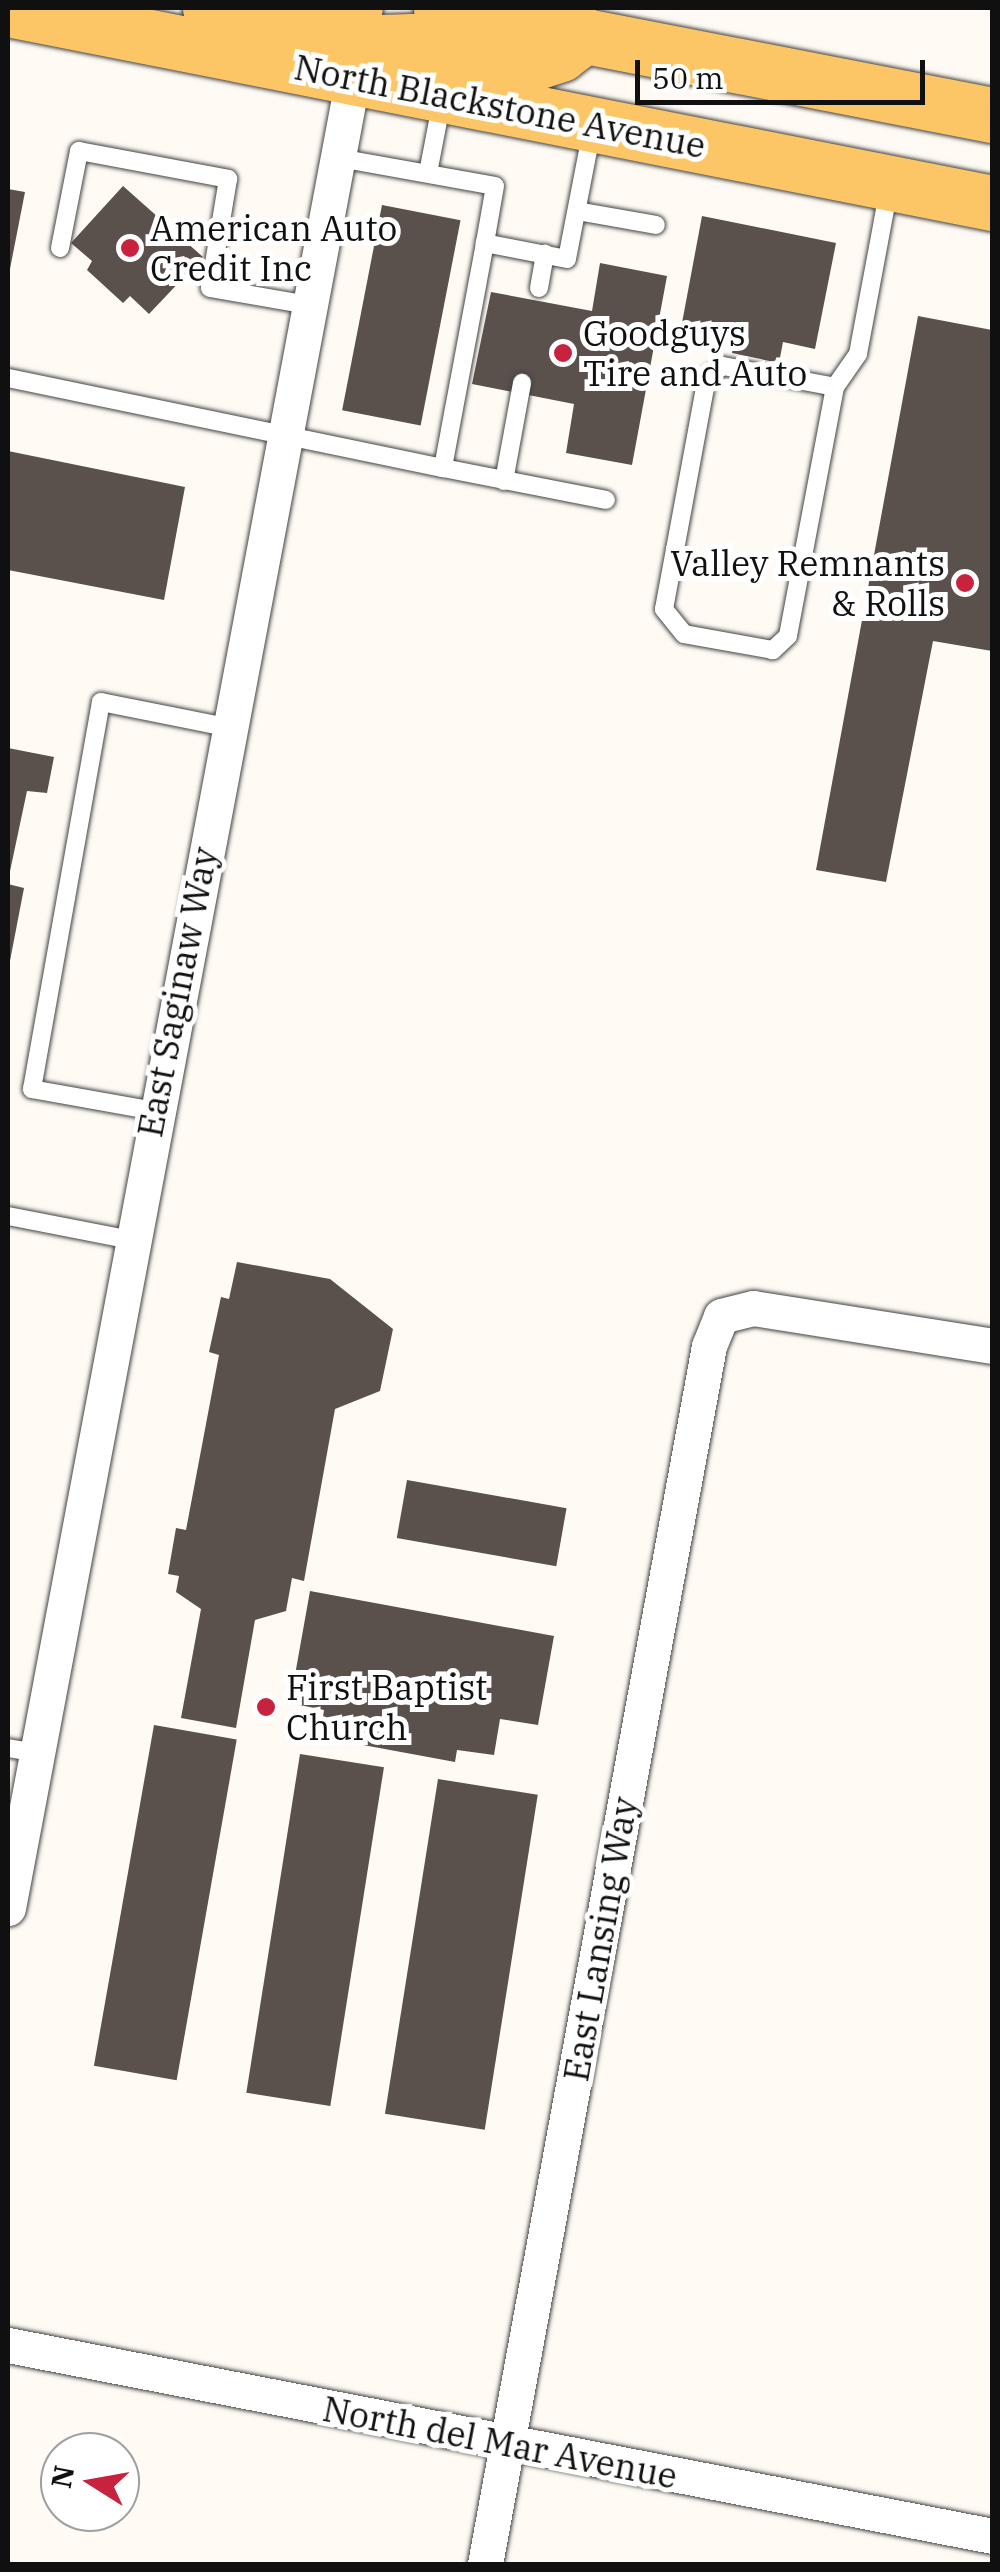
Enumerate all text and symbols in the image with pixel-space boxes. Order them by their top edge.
scale bar [640,40,930,102]
street label: North Blackstone Avenue [291,46,709,166]
text: 50 m [652,58,724,97]
place label: American Auto Credit Inc [150,207,397,289]
marker: American Auto Credit Inc [119,237,141,259]
place label: Goodguys Tire and Auto [583,312,807,394]
marker: Goodguys Tire and Auto [552,342,574,364]
place label: Valley Remnants & Rolls [670,542,945,624]
marker: Valley Remnants & Rolls [954,572,976,594]
street label: East Saginaw Way [128,844,226,1140]
place label: First Baptist Church [286,1666,487,1748]
marker: First Baptist Church [255,1696,277,1718]
street label: East Lansing Way [554,1794,646,2084]
street label: North del Mar Avenue [319,2387,681,2497]
north arrow [40,2432,140,2532]
text: N [42,2462,82,2491]

